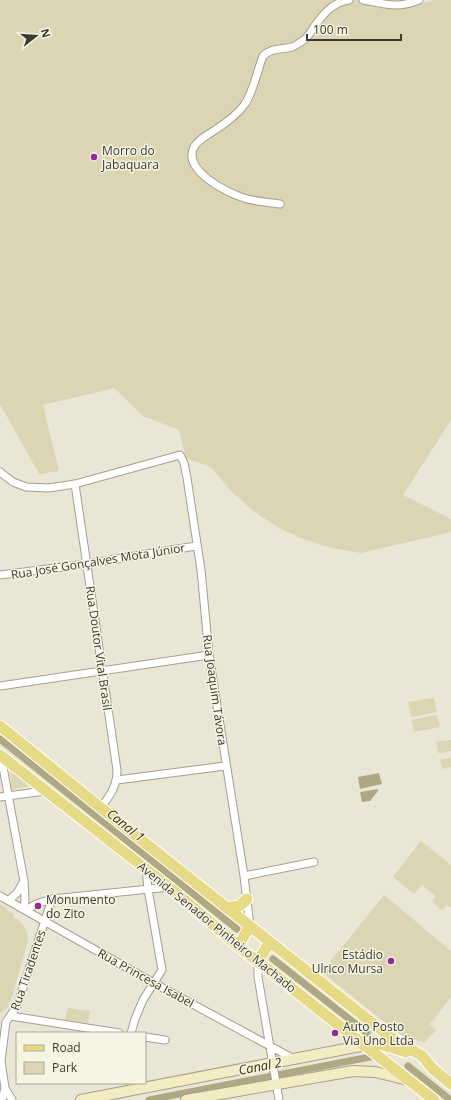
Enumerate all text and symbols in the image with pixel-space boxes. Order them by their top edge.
north arrow [16,16,56,56]
scale bar [307,16,401,42]
text: 100 m [313,21,348,38]
text: N [38,26,55,39]
place label: Morro do Jabaquara [101,142,159,173]
marker: Morro do Jabaquara [89,152,99,162]
street label: Rua José Gonçalves Mota Júnior [10,539,186,583]
street label: Rua Doutor Vital Brasil [82,585,116,711]
street label: Rua Joaquim Távora [199,634,231,746]
water label: Canal 1 [103,804,149,846]
street label: Avenida Senador Pinheiro Machado [134,858,300,996]
place label: Monumento do Zito [46,891,115,922]
marker: Monumento do Zito [33,901,43,911]
street label: Rua Tiradentes [6,927,50,1012]
street label: Rua Princesa Isabel [95,944,197,1012]
place label: Estádio Ulrico Mursa [312,946,383,977]
marker: Estádio Ulrico Mursa [386,956,396,966]
place label: Auto Posto Via Uno Ltda [343,1018,414,1049]
marker: Auto Posto Via Uno Ltda [330,1028,340,1038]
legend [16,1032,146,1084]
text: Road [52,1039,81,1056]
water label: Canal 2 [237,1053,283,1079]
text: Park [52,1059,78,1076]

